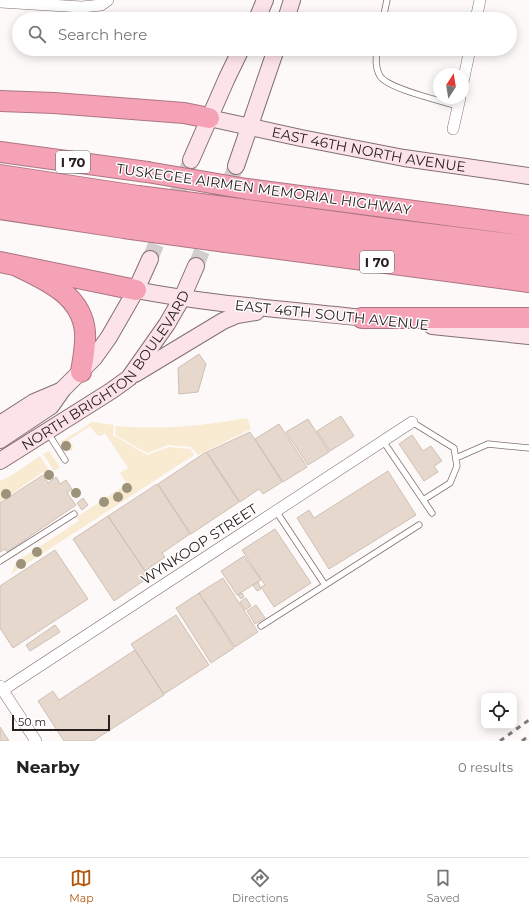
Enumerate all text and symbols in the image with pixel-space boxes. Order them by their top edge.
search box [12,12,517,56]
icon: search [26,23,48,45]
text: Search here [58,25,147,44]
north arrow [433,68,469,104]
street label: EAST 46TH NORTH AVENUE [270,123,467,176]
road number: I 70 [56,151,90,173]
street label: TUSKEGEE AIRMEN MEMORIAL HIGHWAY [116,159,413,219]
road number: I 70 [360,251,394,273]
street label: NORTH BRIGHTON BOULEVARD [18,287,193,454]
street label: EAST 46TH SOUTH AVENUE [234,296,430,334]
street label: WYNKOOP STREET [137,500,261,588]
map controls [481,693,517,729]
button: locate [481,693,517,729]
scale bar [12,713,110,732]
text: 50 m [18,715,46,729]
text: Nearby [16,757,80,777]
text: 0 results [458,759,513,775]
tab: Map [69,867,94,905]
tab: Directions [232,867,288,905]
tab: Saved [427,867,460,905]

